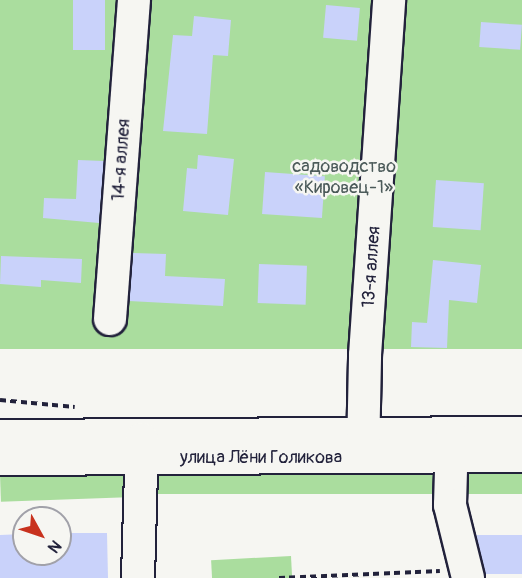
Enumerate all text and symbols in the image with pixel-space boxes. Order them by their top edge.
street label: 14-я аллея [108,118,136,202]
park label: садоводство «Кировец-1» [292,157,396,200]
street label: 13-я аллея [358,225,386,309]
street label: улица Лёни Голикова [180,447,342,469]
north arrow [12,506,72,566]
text: N [43,536,65,557]

